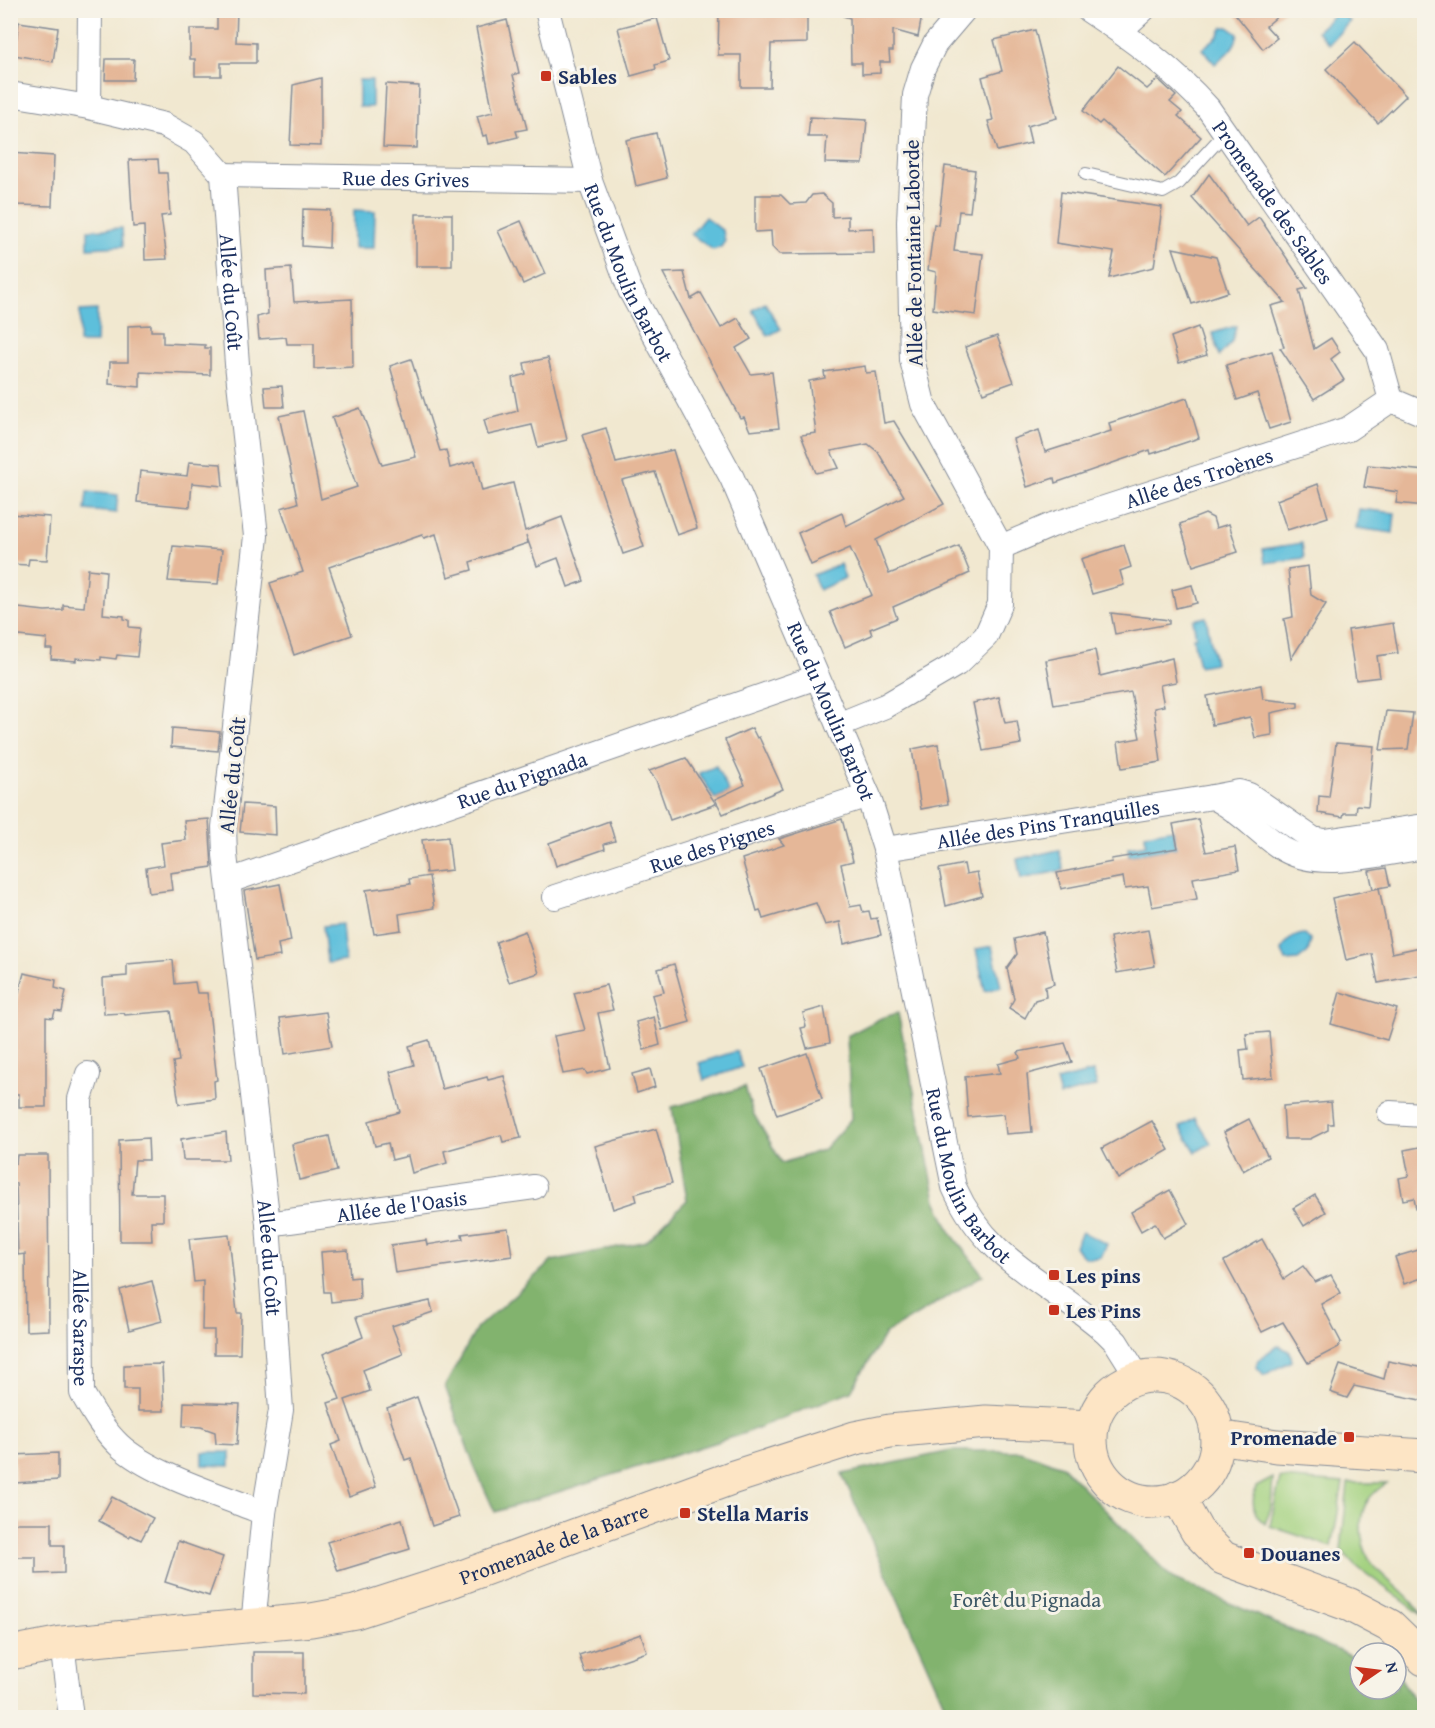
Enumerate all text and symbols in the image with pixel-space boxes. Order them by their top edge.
place label: Sables [558,61,617,92]
marker: Sables [539,69,553,83]
street label: Promenade des Sables [1205,114,1342,290]
street label: Allée de Fontaine Laborde [896,139,930,367]
street label: Rue des Grives [342,161,470,195]
street label: Rue du Moulin Barbot [577,179,682,368]
street label: Allée du Coût [212,233,252,352]
street label: Allée des Troènes [1121,439,1277,516]
street label: Rue du Moulin Barbot [780,617,884,805]
street label: Allée du Coût [210,715,254,835]
street label: Rue du Pignada [453,742,591,816]
street label: Allée des Pins Tranquilles [934,790,1162,856]
street label: Rue des Pignes [645,811,778,881]
street label: Rue du Moulin Barbot [919,1085,1019,1271]
street label: Allée de l'Oasis [335,1181,469,1230]
street label: Allée du Coût [250,1197,290,1318]
place label: Les pins [1066,1260,1141,1291]
marker: Les pins [1047,1268,1061,1282]
street label: Allée Saraspe [66,1269,97,1387]
place label: Les Pins [1066,1295,1141,1326]
marker: Les Pins [1047,1303,1061,1317]
place label: Promenade [1230,1422,1337,1453]
marker: Promenade [1342,1430,1356,1444]
street label: Promenade de la Barre [455,1494,653,1592]
place label: Stella Maris [697,1498,809,1529]
marker: Stella Maris [678,1506,692,1520]
place label: Douanes [1261,1538,1340,1569]
marker: Douanes [1242,1546,1256,1560]
park label: Forêt du Pignada [953,1584,1101,1615]
north arrow [1348,1641,1408,1701]
text: N [1380,1659,1406,1676]

